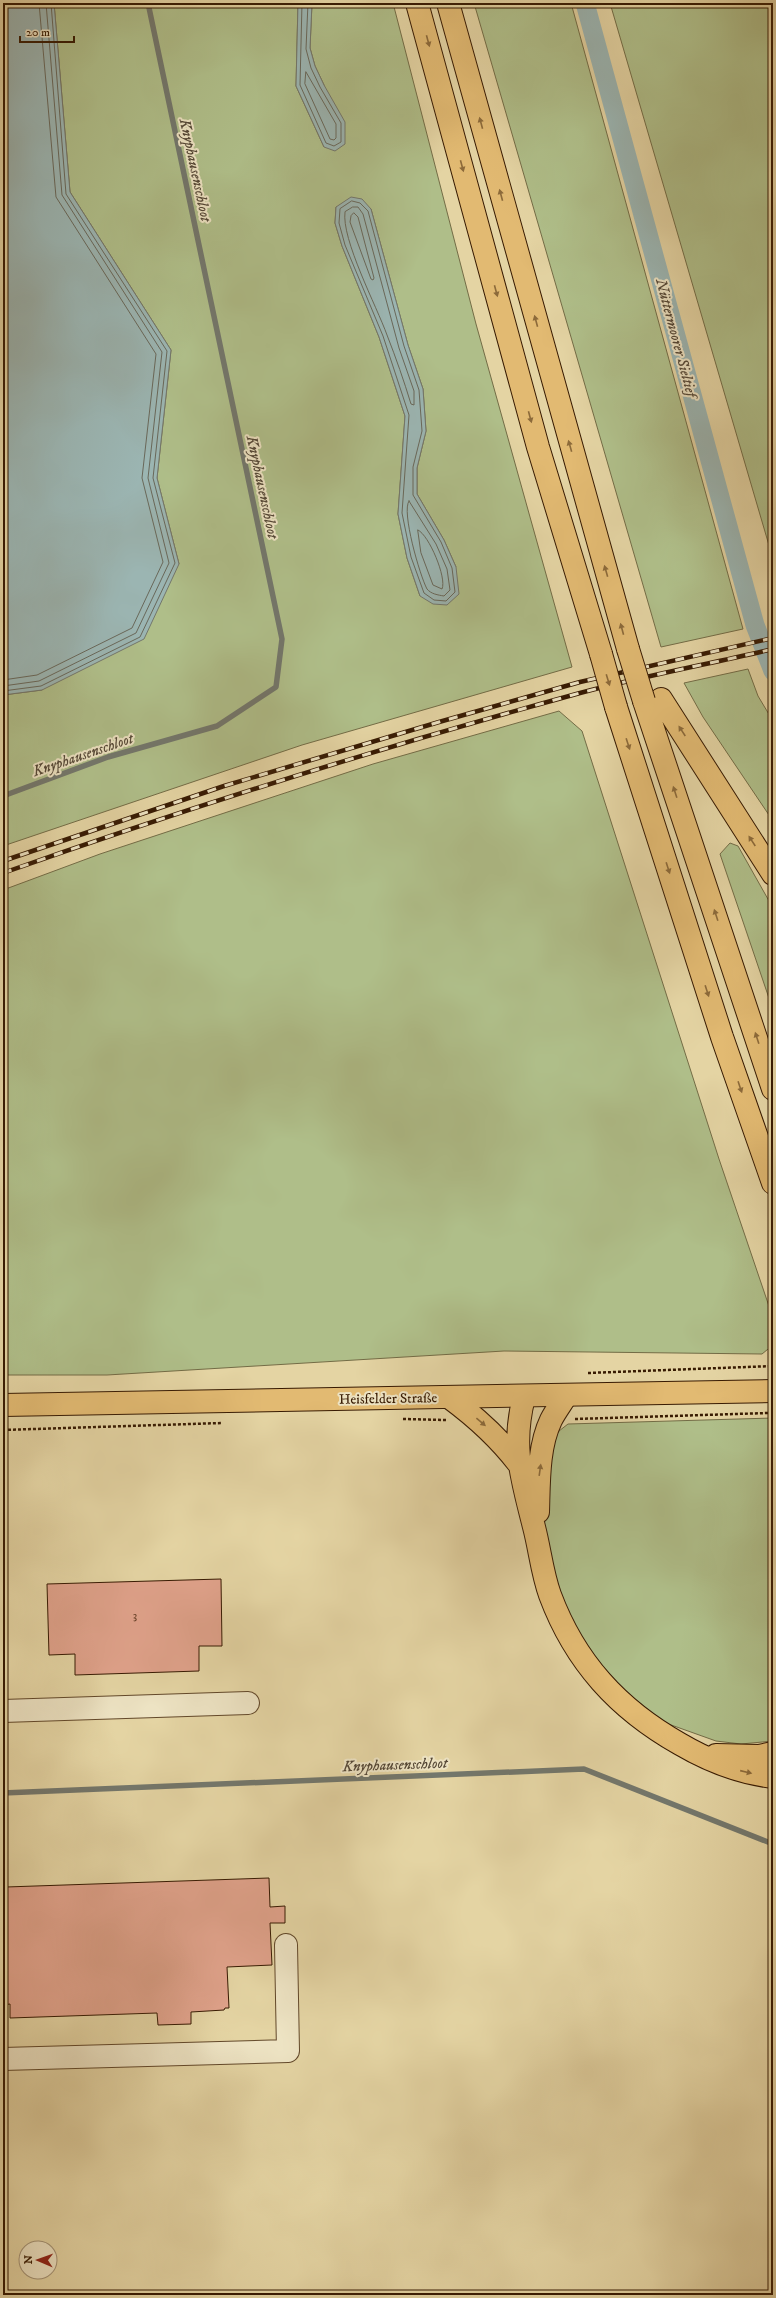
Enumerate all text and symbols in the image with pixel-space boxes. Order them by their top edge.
scale bar [20,18,74,44]
text: 20 m [26,25,50,40]
one-way arrow [425,35,431,47]
water label: Knyphausenschloot [175,116,215,225]
one-way arrow [478,116,484,128]
one-way arrow [460,160,466,172]
one-way arrow [498,189,504,201]
water label: Nüttermoorer Sieltief [651,276,702,403]
one-way arrow [494,285,500,298]
one-way arrow [532,314,538,327]
one-way arrow [528,411,534,423]
water label: Knyphausenschloot [242,433,282,542]
one-way arrow [567,440,573,452]
one-way arrow [603,565,609,577]
one-way arrow [619,623,625,635]
one-way arrow [605,675,611,687]
one-way arrow [678,726,685,737]
water label: Knyphausenschloot [29,728,137,781]
one-way arrow [625,738,631,750]
one-way arrow [671,785,677,797]
one-way arrow [748,836,756,846]
one-way arrow [665,862,671,874]
one-way arrow [712,908,718,920]
one-way arrow [705,986,711,998]
one-way arrow [753,1032,759,1044]
one-way arrow [737,1082,743,1094]
street label: Heisfelder Straße [339,1389,437,1409]
one-way arrow [476,1417,487,1426]
one-way arrow [537,1464,543,1476]
house number: 3 [133,1608,137,1623]
water label: Knyphausenschloot [341,1754,449,1776]
one-way arrow [740,1770,753,1776]
north arrow [18,2240,58,2280]
text: N [22,2255,36,2264]

